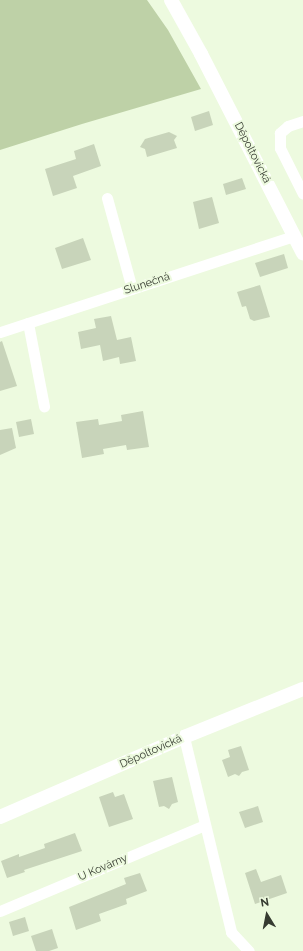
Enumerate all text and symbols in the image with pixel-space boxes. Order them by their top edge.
street label: Děpoltovická [231,120,273,186]
street label: Slunečná [122,270,172,298]
street label: Děpoltovická [118,732,184,772]
street label: U Kovárny [76,852,130,884]
north arrow [247,895,287,935]
text: N [260,896,270,910]

